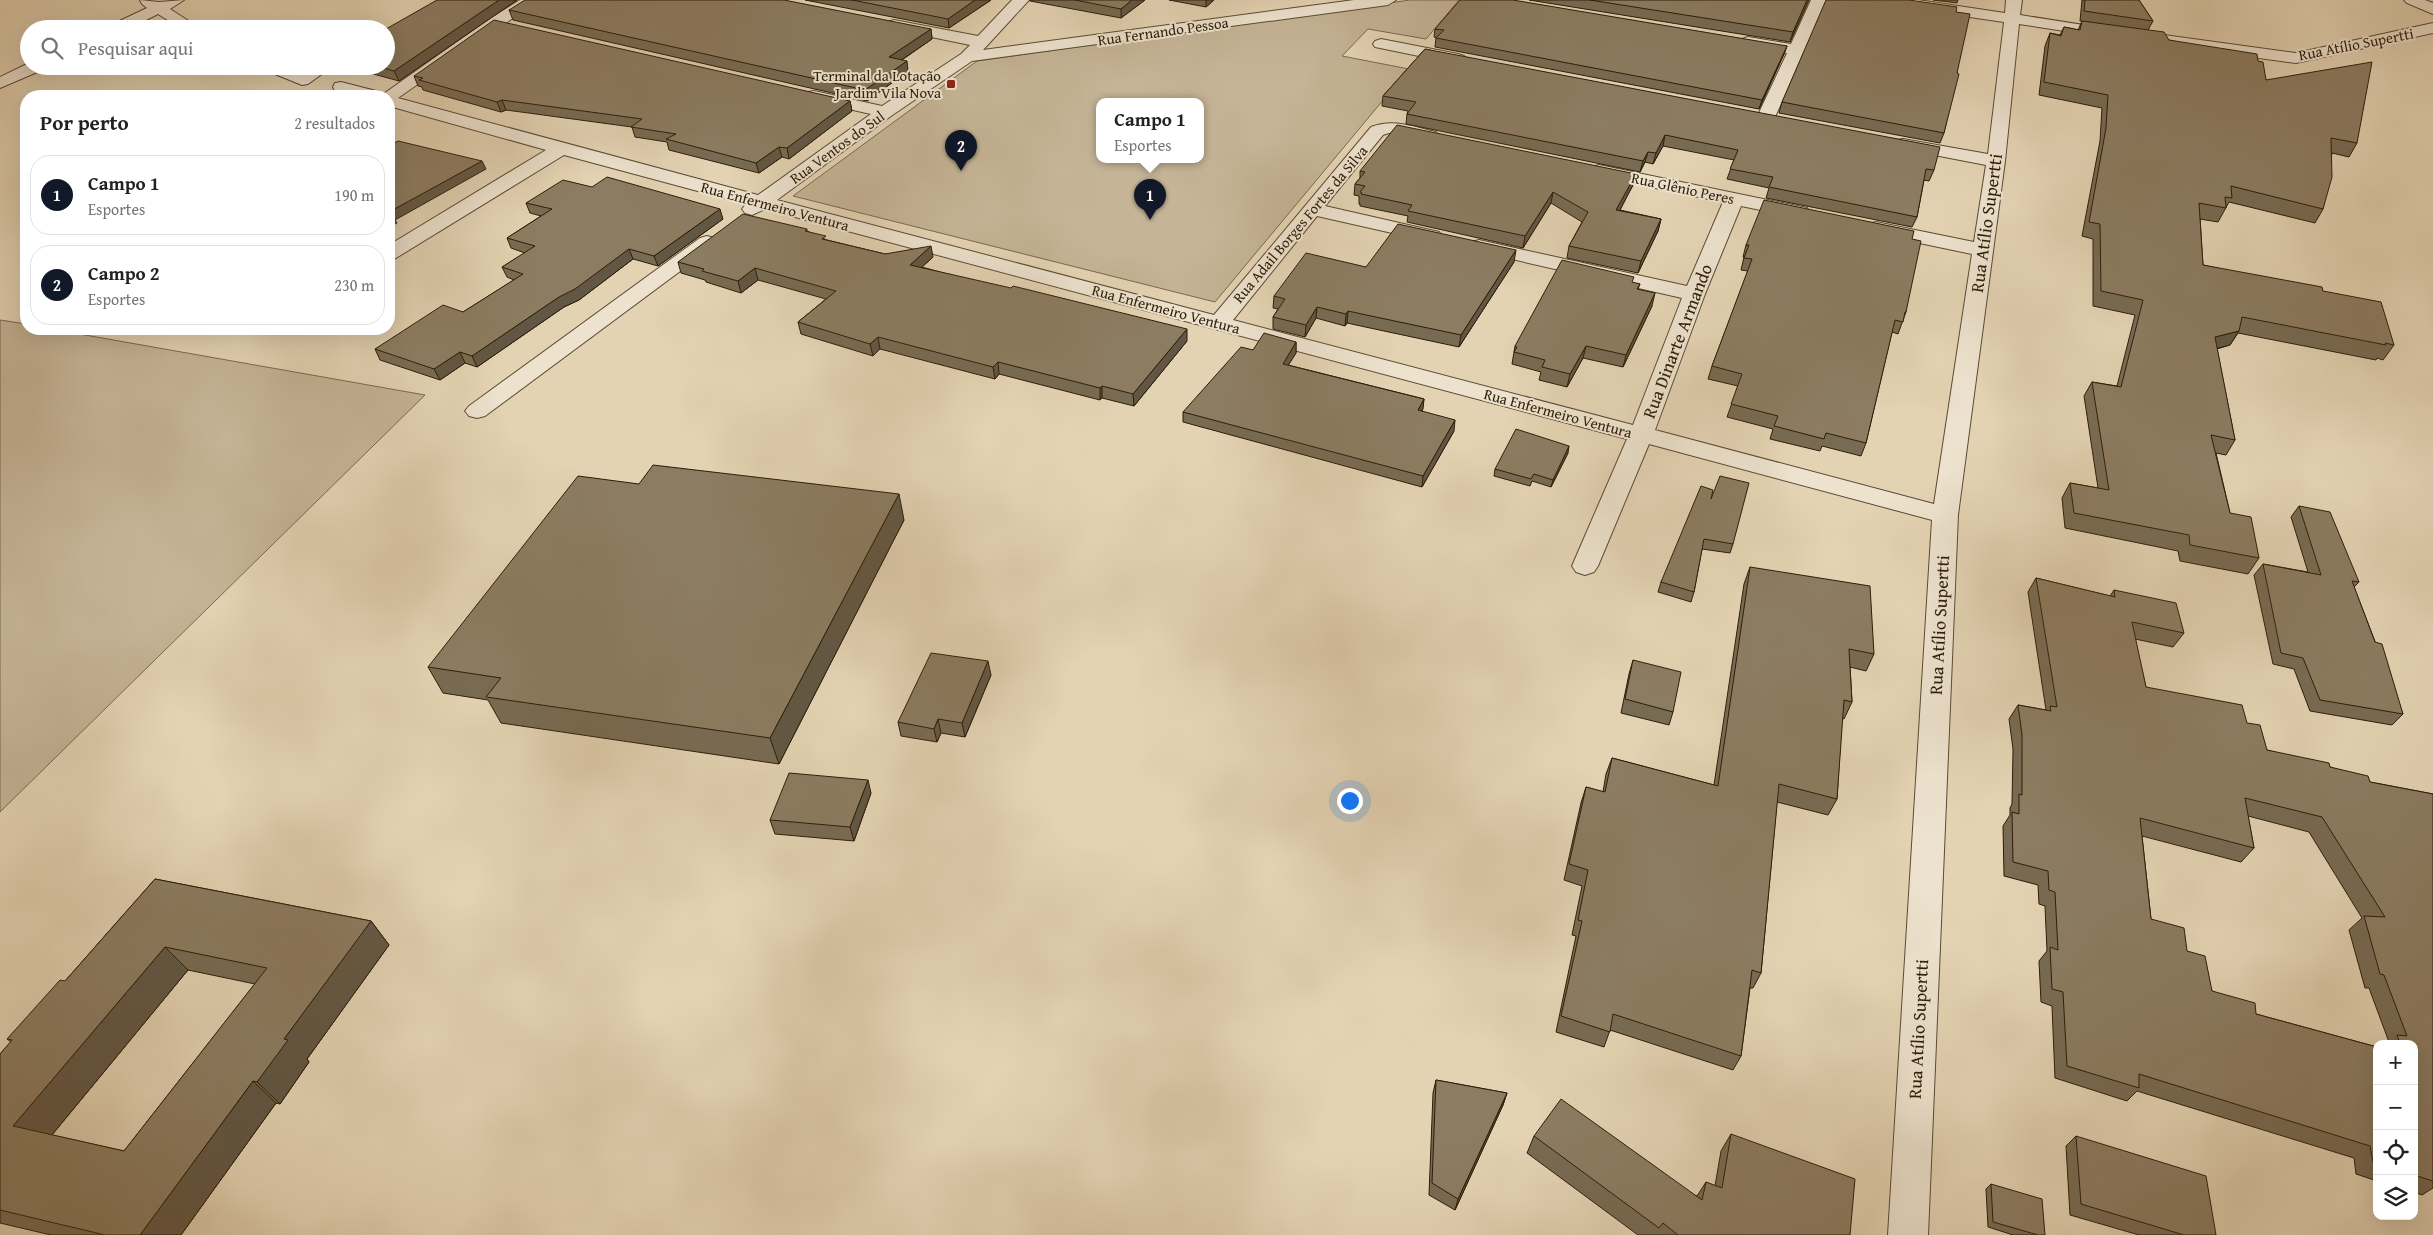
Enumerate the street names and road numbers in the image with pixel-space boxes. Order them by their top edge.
street label: Rua Fernando Pessoa [1096,11,1230,51]
street label: Rua Atílio Supertti [2297,23,2415,65]
street label: Rua Ventos do Sul [785,105,889,189]
street label: Rua Adail Borges Fortes da Silva [1228,141,1372,307]
street label: Rua Atílio Supertti [1963,152,2009,294]
street label: Rua Glênio Peres [1630,167,1737,209]
street label: Rua Enfermeiro Ventura [699,176,851,236]
street label: Rua Dinarte Armando [1635,260,1719,422]
street label: Rua Enfermeiro Ventura [1090,279,1242,339]
street label: Rua Enfermeiro Ventura [1482,383,1634,443]
street label: Rua Atílio Supertti [1922,554,1956,696]
street label: Rua Atílio Supertti [1901,958,1935,1100]

